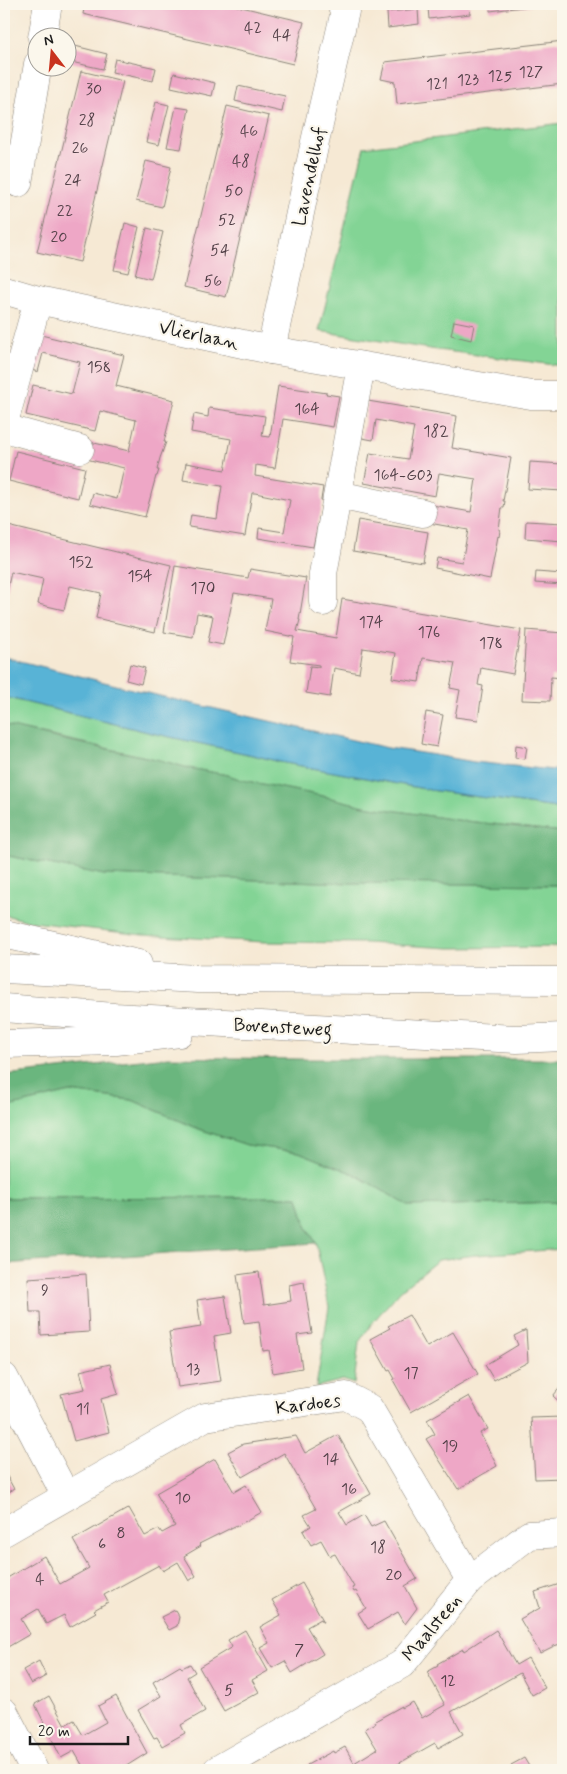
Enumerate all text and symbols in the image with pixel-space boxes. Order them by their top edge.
house number: 42 [244,18,262,39]
house number: 44 [272,25,292,46]
north arrow [28,28,78,78]
text: N [42,31,56,50]
house number: 127 [519,62,543,83]
house number: 125 [488,66,512,87]
house number: 123 [457,70,480,91]
house number: 121 [426,74,448,95]
house number: 30 [86,79,102,100]
house number: 28 [79,110,95,131]
house number: 46 [240,121,258,142]
street label: Lavendelhof [287,124,332,228]
house number: 26 [72,138,88,159]
house number: 48 [232,151,250,172]
house number: 24 [64,170,82,191]
house number: 50 [225,181,243,202]
house number: 22 [57,201,73,222]
house number: 52 [218,210,236,231]
house number: 20 [51,227,68,248]
house number: 54 [210,240,230,261]
house number: 56 [204,271,222,292]
street label: Vlierlaan [157,315,241,356]
house number: 158 [87,357,111,378]
house number: 164 [294,399,320,420]
house number: 182 [423,421,449,442]
house number: 164-G03 [374,465,433,486]
house number: 152 [68,552,94,573]
house number: 154 [127,566,153,587]
house number: 170 [191,578,215,599]
house number: 174 [359,612,383,633]
house number: 176 [418,622,440,643]
house number: 178 [479,633,503,654]
street label: Bovensteweg [233,1012,333,1046]
house number: 9 [41,1280,49,1301]
house number: 13 [186,1359,200,1380]
house number: 17 [403,1363,419,1384]
street label: Kardoes [274,1388,343,1421]
house number: 11 [76,1399,90,1420]
house number: 19 [442,1436,458,1457]
house number: 14 [323,1449,340,1470]
house number: 16 [341,1479,357,1500]
house number: 10 [175,1488,191,1509]
house number: 8 [116,1523,126,1544]
house number: 6 [98,1534,106,1555]
house number: 18 [370,1537,386,1558]
house number: 20 [386,1565,403,1586]
house number: 4 [35,1569,45,1590]
street label: Maalsteen [397,1589,468,1667]
house number: 7 [294,1640,304,1661]
house number: 12 [440,1671,456,1692]
house number: 5 [224,1680,234,1701]
scale bar [30,1714,128,1746]
text: 20 m [38,1722,70,1742]

